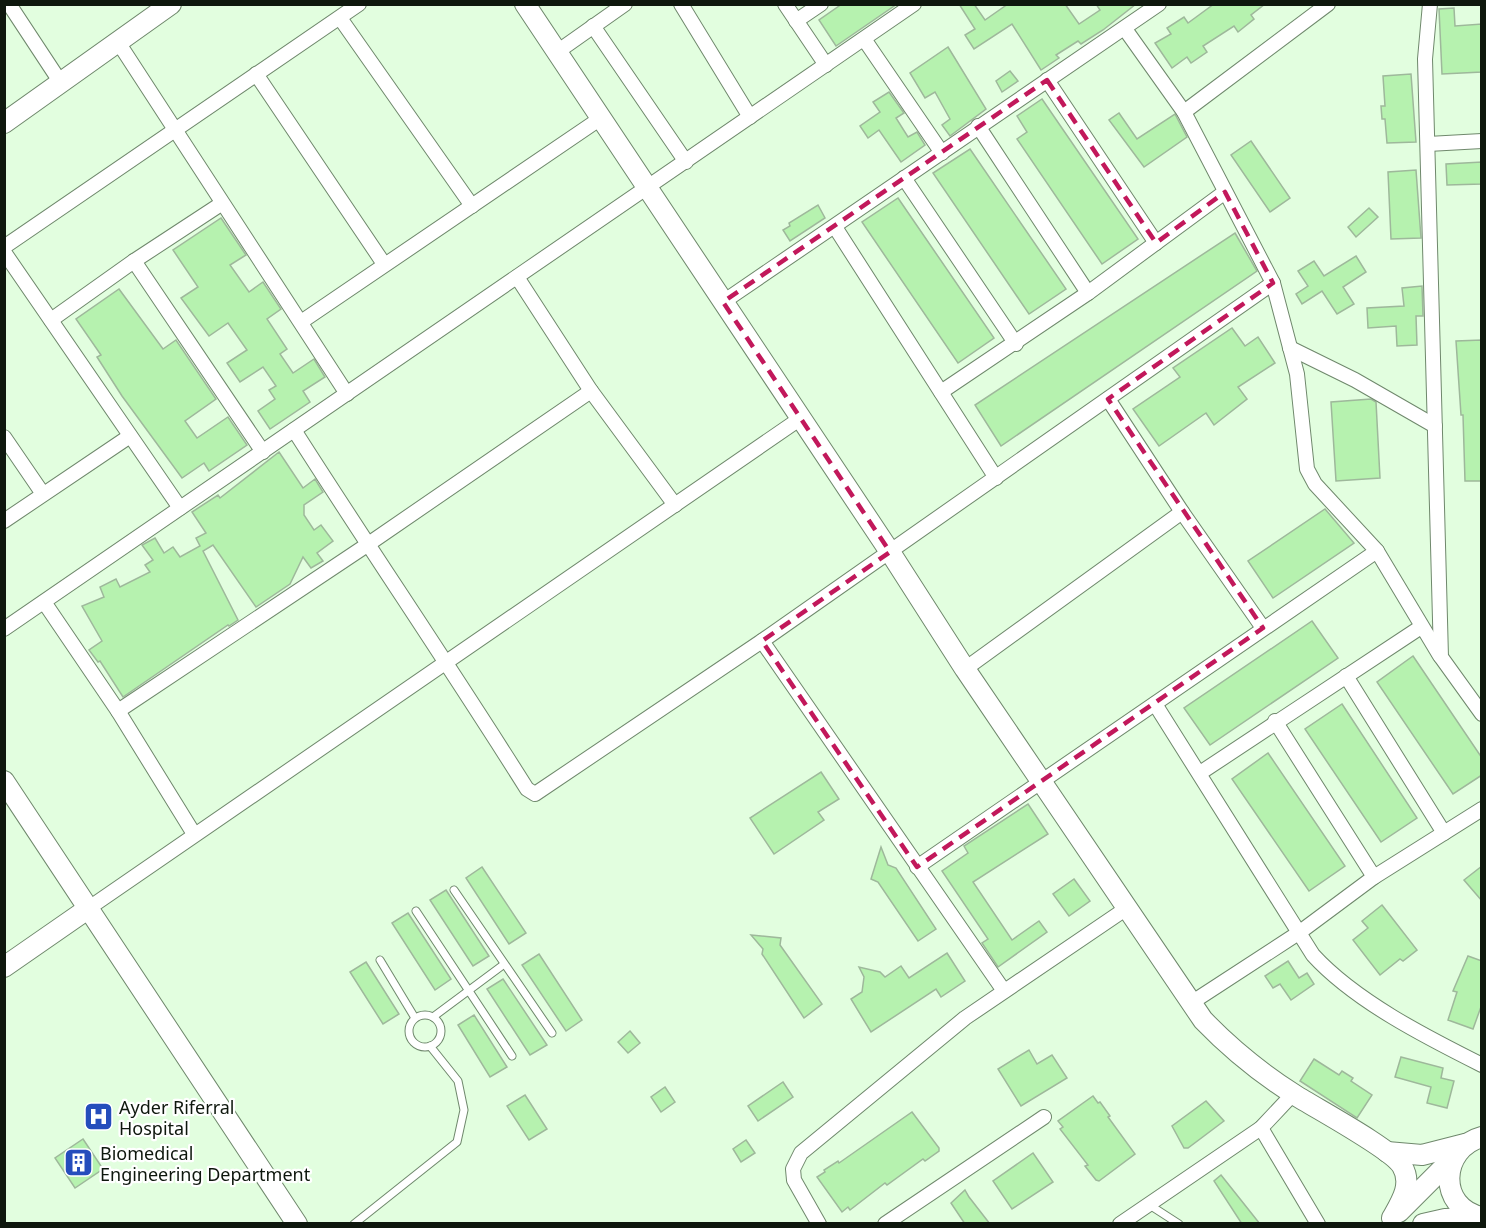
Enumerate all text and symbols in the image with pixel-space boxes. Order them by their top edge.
place label: Ayder Riferral Hospital [119,1095,234,1140]
hospital icon: Ayder Riferral Hospital [82,1101,114,1133]
place label: Biomedical Engineering Department [100,1141,311,1186]
building icon: Biomedical Engineering Department [63,1147,95,1179]

